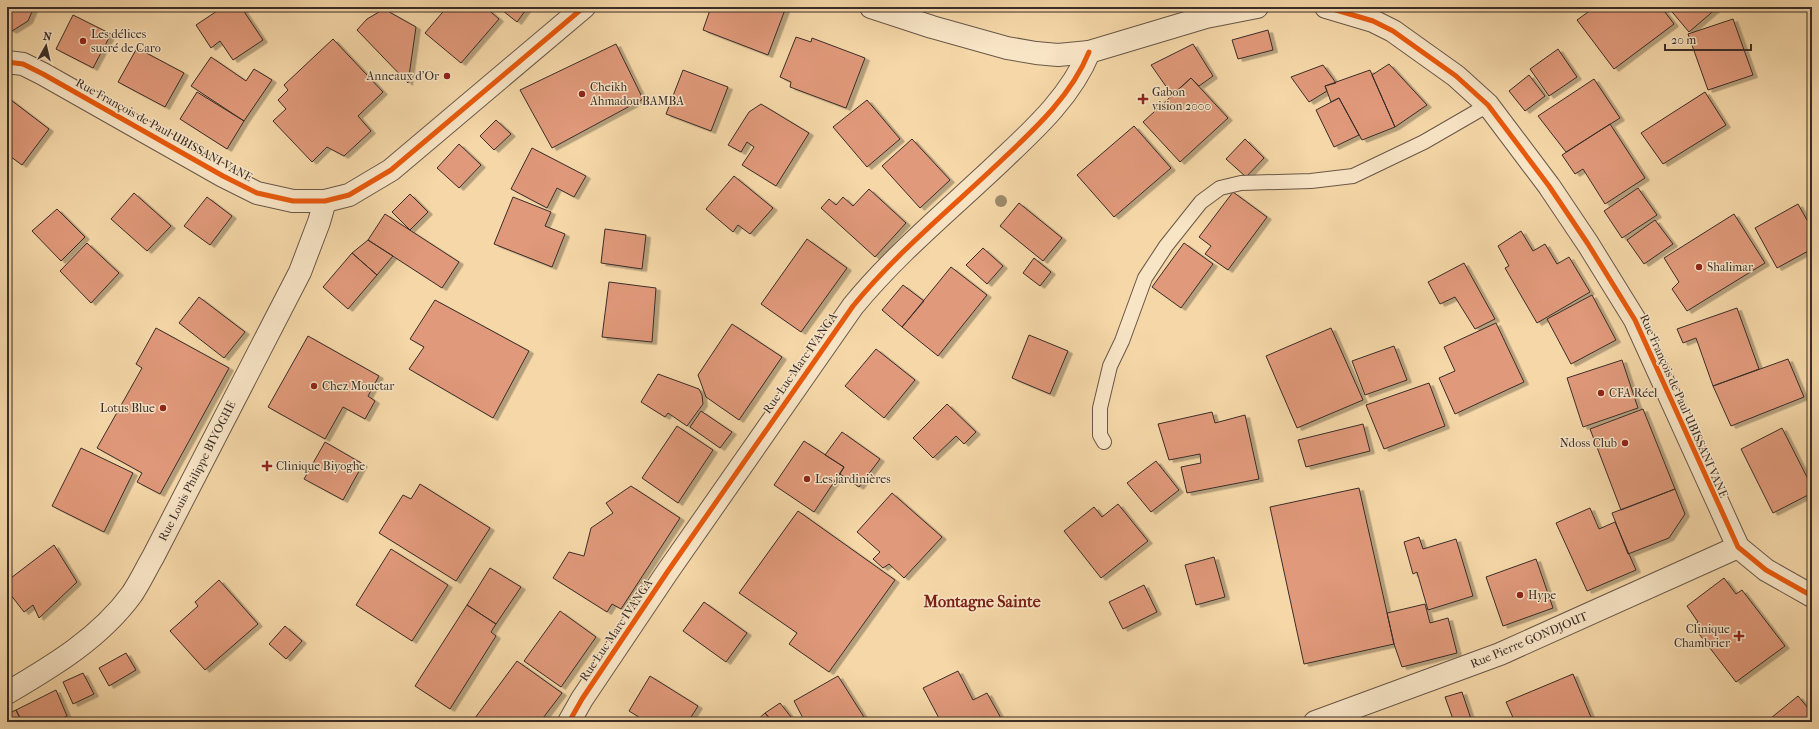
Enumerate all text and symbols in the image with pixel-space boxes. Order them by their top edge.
north arrow [26,26,66,66]
scale bar [1665,26,1751,52]
place label: Les délices sucré de Caro [91,27,161,55]
text: N [42,30,53,44]
text: 20 m [1671,33,1696,47]
marker: Les délices sucré de Caro [78,36,88,46]
place label: Anneaux d'Or [366,69,440,83]
marker: Anneaux d'Or [442,71,452,81]
street label: Rue François de Paul UBISSANI VANE [73,75,255,185]
place label: Cheikh Ahmadou BAMBA [589,80,684,108]
place label: Gabon vision 2000 [1152,85,1211,113]
marker: Cheikh Ahmadou BAMBA [577,89,587,99]
marker: Gabon vision 2000 [1137,93,1149,105]
place label: Shalimar [1707,260,1754,274]
marker: Shalimar [1694,262,1704,272]
street label: Rue Luc Marc IVANGA [760,310,840,416]
street label: Rue François de Paul UBISSANI VANE [1636,312,1731,500]
place label: Chez Mouctar [322,379,395,393]
marker: Chez Mouctar [309,381,319,391]
place label: CFA Réel [1609,386,1658,400]
marker: CFA Réel [1596,388,1606,398]
street label: Rue Louis Philippe BIYOGHE [155,399,239,543]
place label: Lotus Blue [100,401,155,415]
marker: Lotus Blue [158,403,168,413]
place label: Ndoss Club [1560,436,1617,450]
marker: Ndoss Club [1620,438,1630,448]
place label: Clinique Biyoghe [276,459,365,473]
marker: Clinique Biyoghe [261,460,273,472]
place label: Les jardinières [815,472,891,486]
marker: Les jardinières [802,474,812,484]
street label: Rue Luc Marc IVANGA [577,576,655,684]
place label: Hype [1528,588,1556,602]
marker: Hype [1515,590,1525,600]
district label: Montagne Sainte [922,592,1041,612]
street label: Rue Pierre GONDJOUT [1468,609,1591,671]
place label: Clinique Chambrier [1674,622,1731,650]
marker: Clinique Chambrier [1733,630,1745,642]

